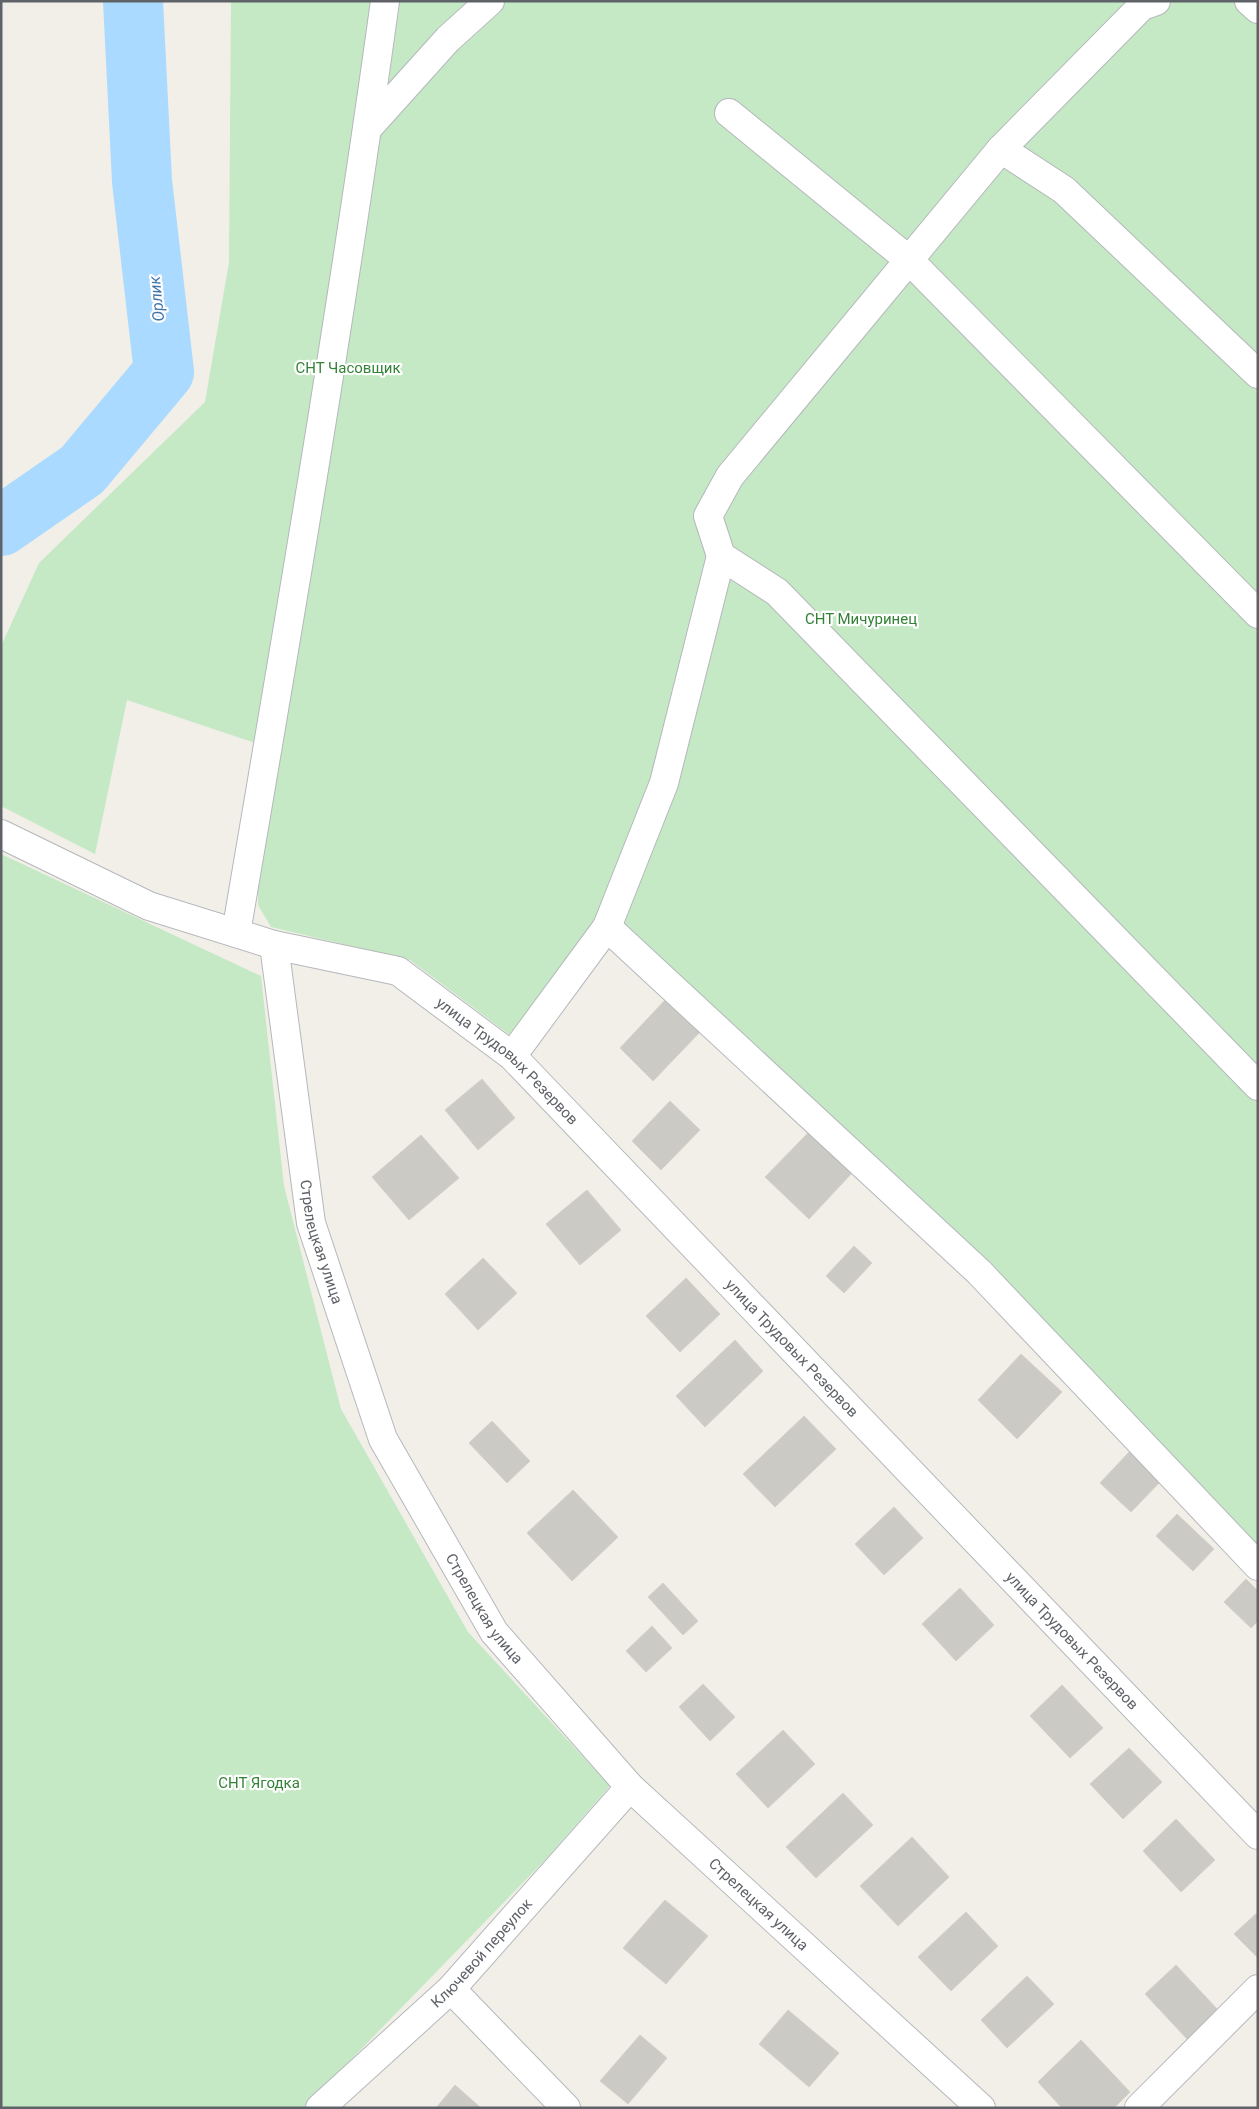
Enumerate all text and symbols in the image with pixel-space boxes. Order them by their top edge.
water label: Орлик [145,275,168,323]
park label: СНТ Часовщик [295,359,401,377]
park label: СНТ Мичуринец [805,610,917,628]
street label: улица Трудовых Резервов [433,994,582,1128]
street label: Стрелецкая улица [296,1179,346,1306]
street label: улица Трудовых Резервов [722,1276,862,1421]
street label: Стрелецкая улица [442,1550,527,1668]
street label: улица Трудовых Резервов [1002,1568,1142,1713]
park label: СНТ Ягодка [218,1774,300,1792]
street label: Стрелецкая улица [705,1854,812,1954]
street label: Ключевой переулок [427,1895,536,2012]

